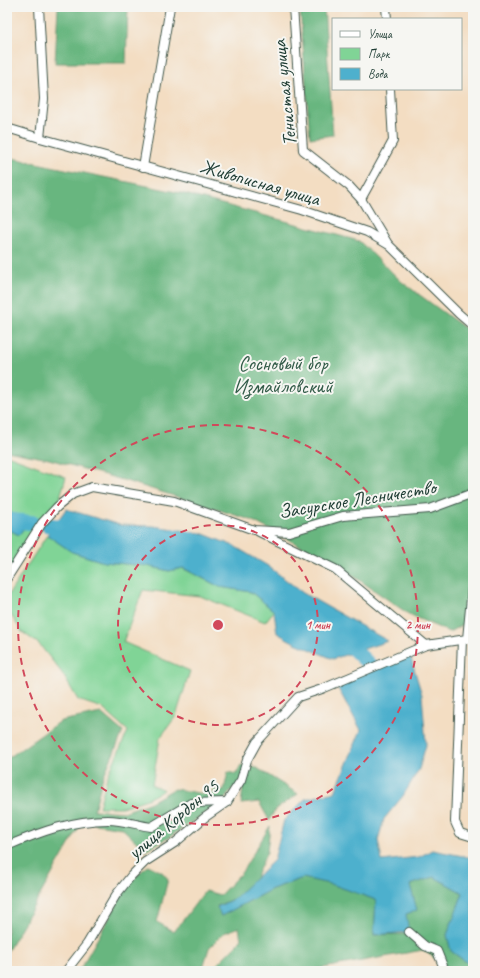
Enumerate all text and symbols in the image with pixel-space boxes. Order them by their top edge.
legend [332,18,462,90]
text: Улица [368,26,393,42]
street label: Тенистая улица [266,37,302,147]
text: Парк [368,46,391,62]
text: Вода [368,66,389,82]
street label: Живописная улица [197,153,325,212]
park label: Сосновый бор Измайловский [233,351,334,400]
street label: Засурское Лесничество [277,474,439,524]
text: 1 мин [306,617,331,633]
text: 2 мин [406,617,431,633]
centre of rings [211,618,225,632]
street label: улица Кордон 95 [122,773,225,866]

